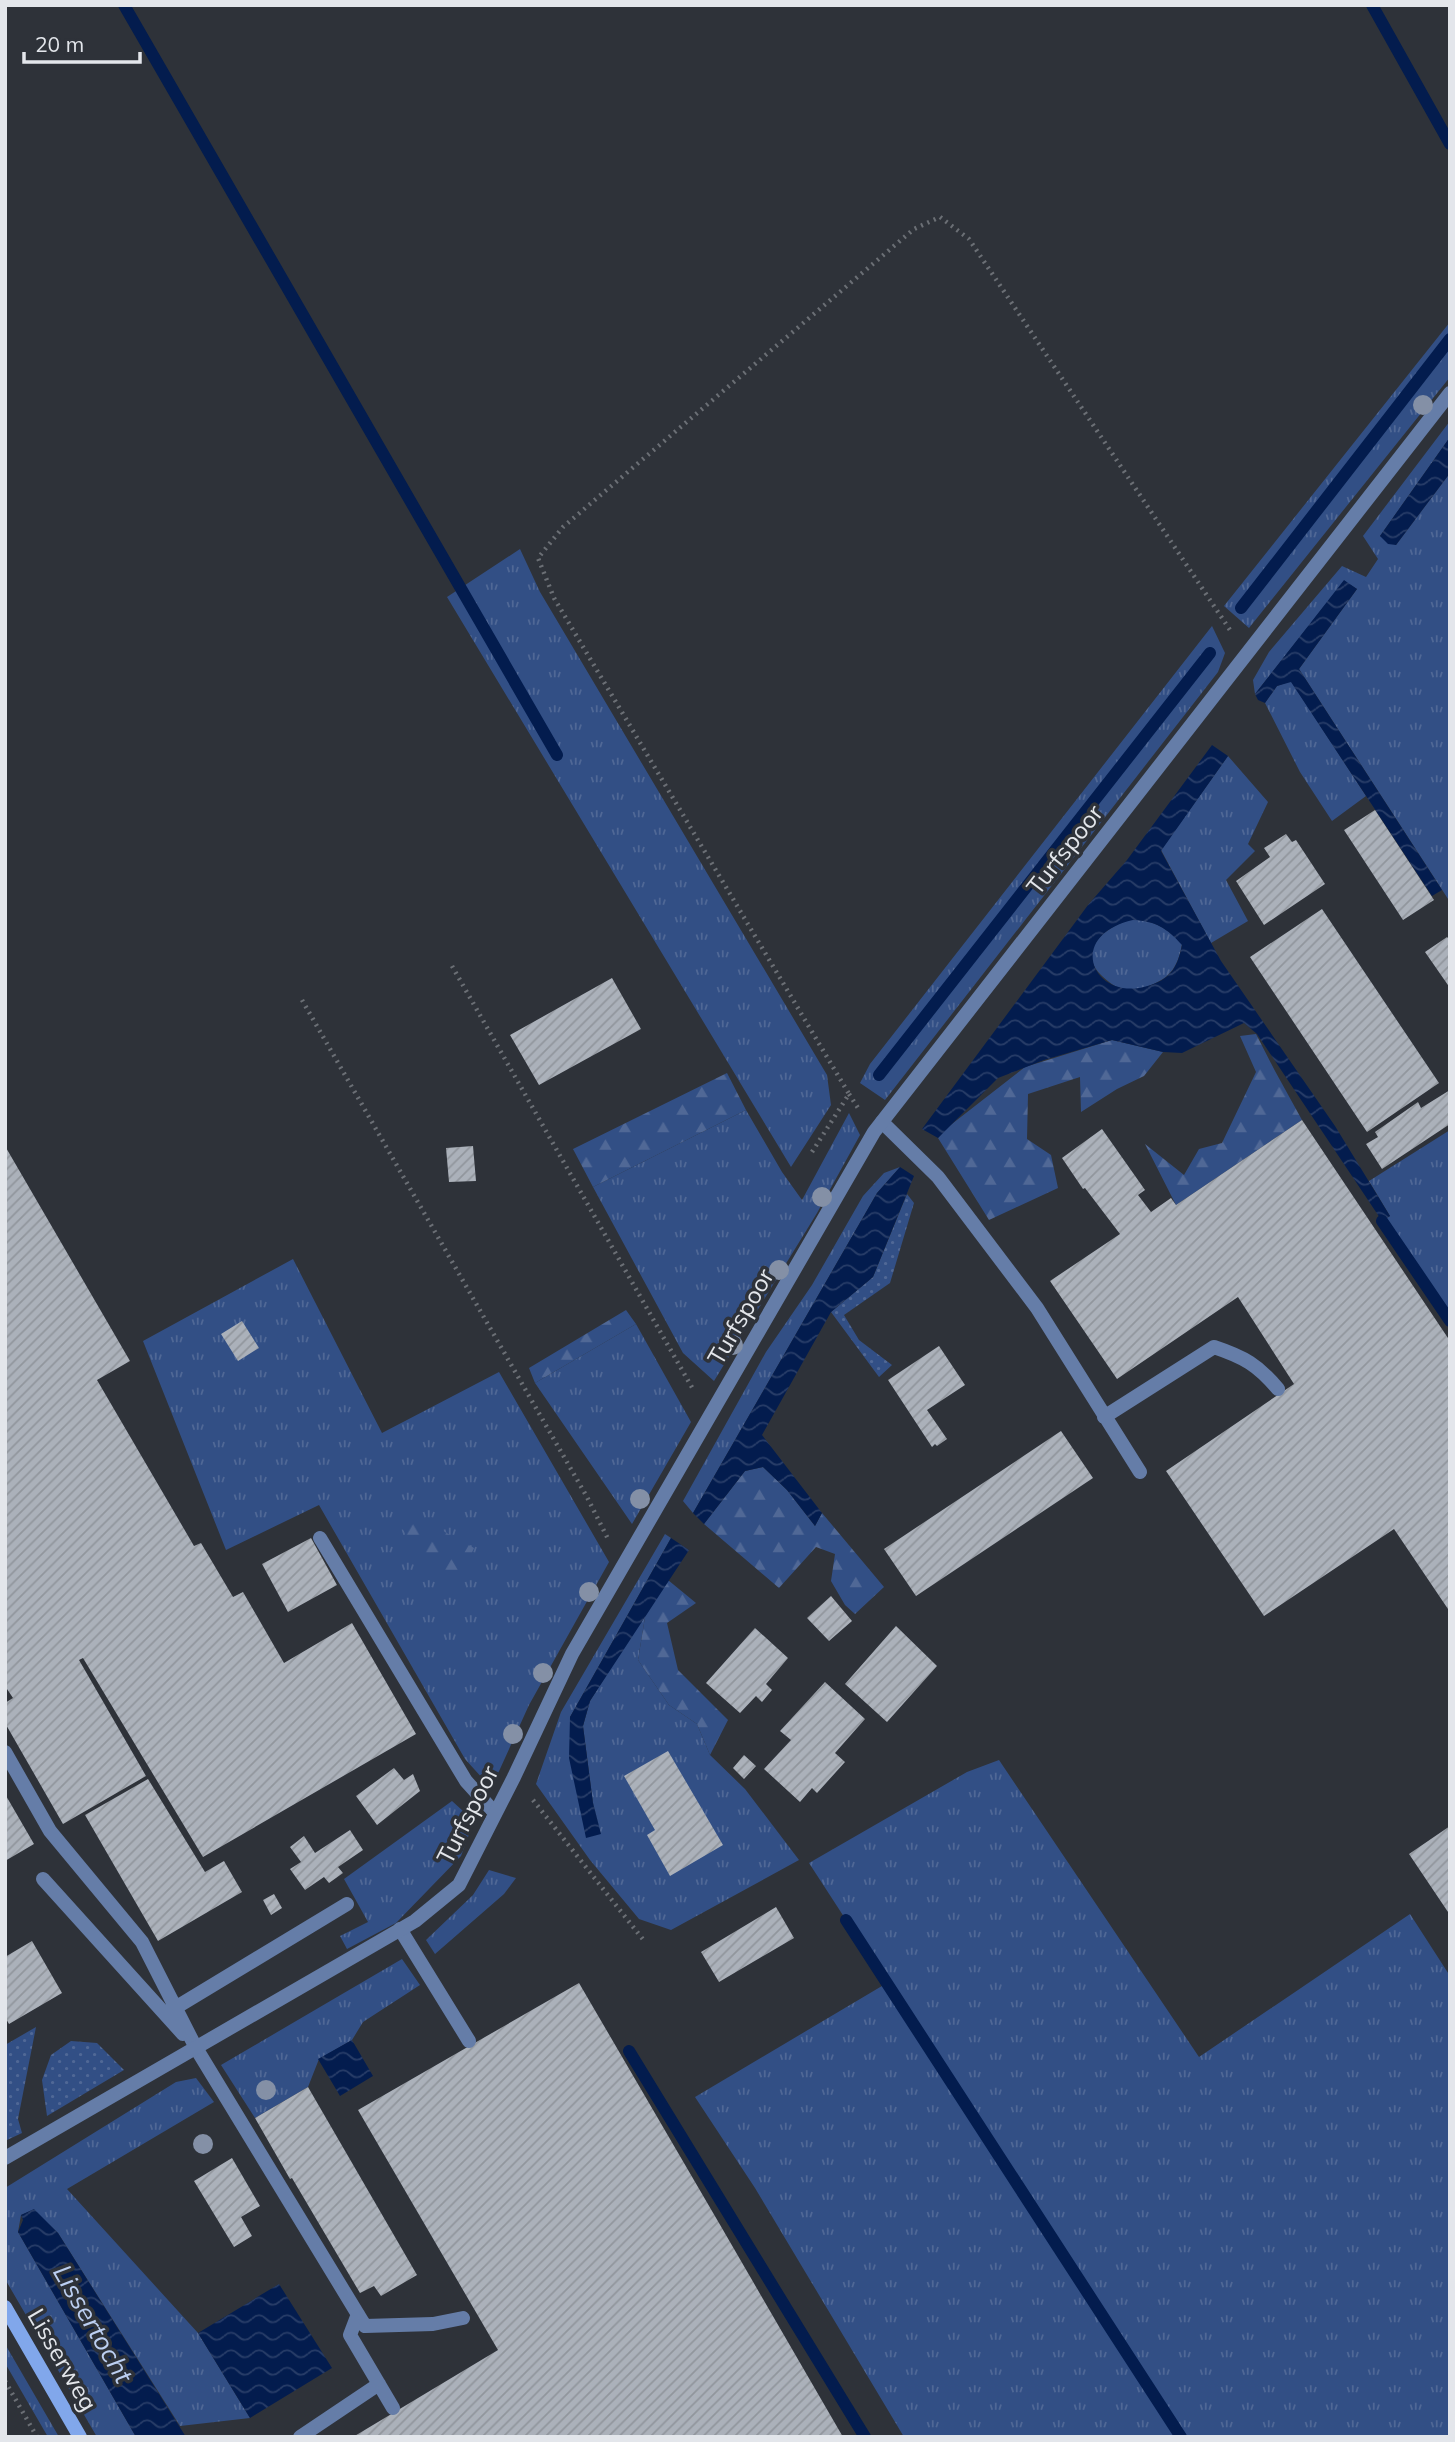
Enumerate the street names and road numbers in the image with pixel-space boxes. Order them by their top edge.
street label: Turfspoor [1020,798,1109,901]
street label: Turfspoor [701,1263,780,1370]
street label: Turfspoor [430,1760,505,1869]
street label: Lisserweg [22,2303,104,2416]

